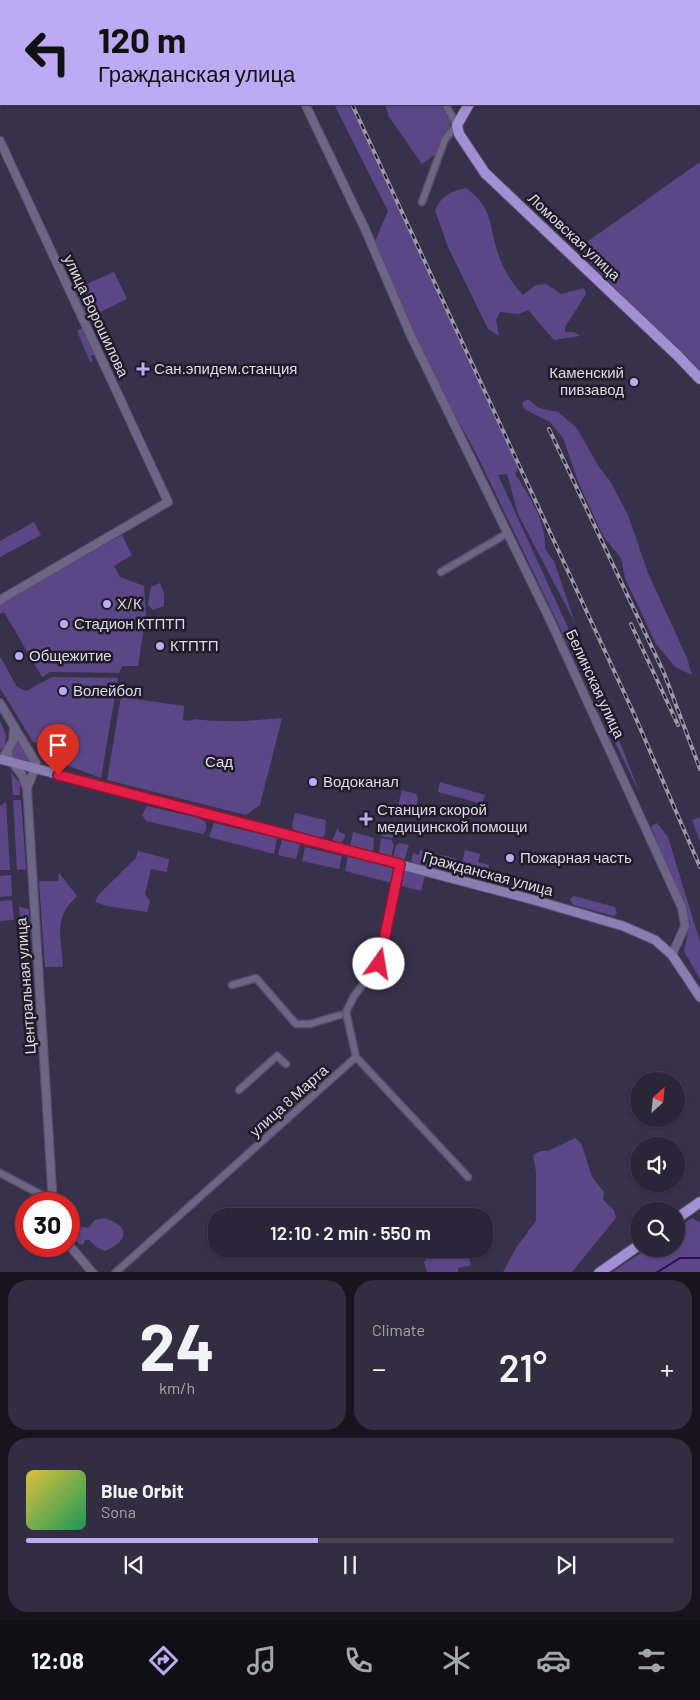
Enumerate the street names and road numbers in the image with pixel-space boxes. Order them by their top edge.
street label: Ломовская улица [525,189,625,284]
street label: улица Ворошилова [61,251,133,380]
street label: Белинская улица [563,626,629,742]
street label: Гражданская улица [421,847,556,899]
street label: Центральная улица [11,917,39,1055]
street label: улица 8 Марта [245,1060,332,1140]

